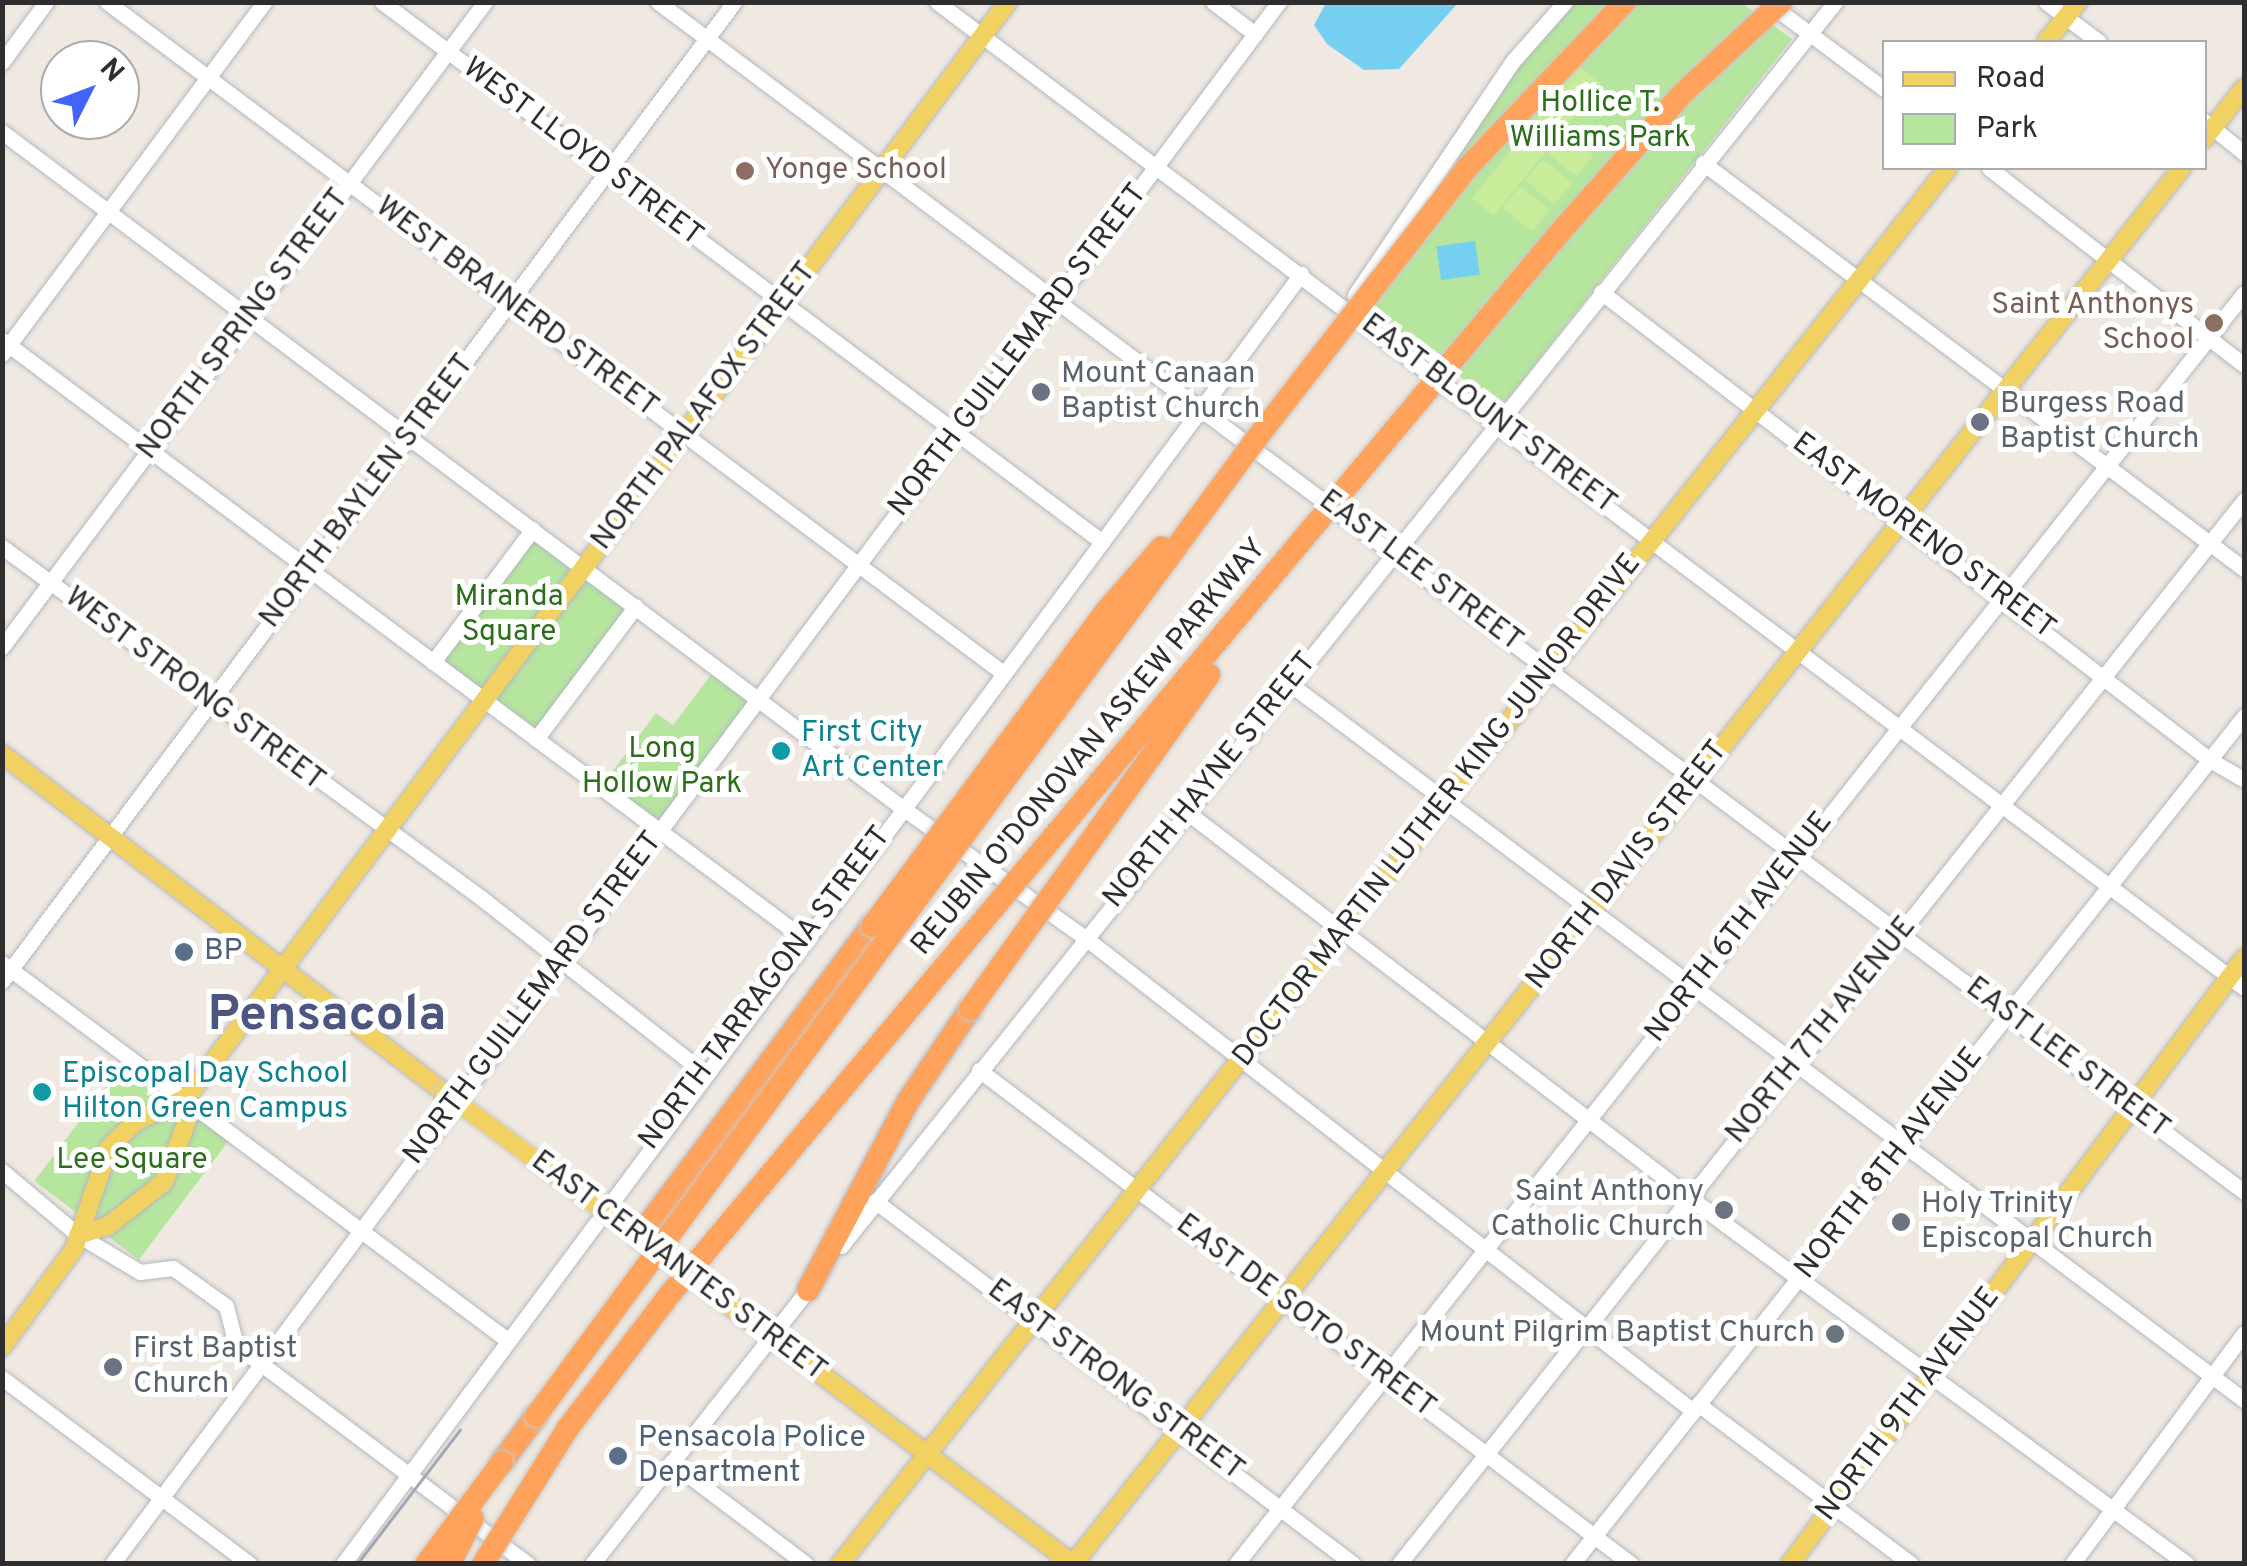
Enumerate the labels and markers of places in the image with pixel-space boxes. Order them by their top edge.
place label: Yonge School [765,153,947,189]
marker: Yonge School [734,160,756,182]
place label: Saint Anthonys School [1990,288,2194,358]
marker: Saint Anthonys School [2203,312,2225,334]
place label: Mount Canaan Baptist Church [1061,357,1260,428]
marker: Mount Canaan Baptist Church [1030,381,1052,403]
place label: Burgess Road Baptist Church [2000,387,2199,458]
marker: Burgess Road Baptist Church [1969,411,1991,433]
place label: First City Art Center [801,716,943,786]
marker: First City Art Center [770,740,792,762]
place label: BP [204,934,242,970]
marker: BP [173,941,195,963]
place label: Episcopal Day School Hilton Green Campus [62,1057,348,1128]
marker: Episcopal Day School Hilton Green Campus [31,1081,53,1103]
place label: Saint Anthony Catholic Church [1491,1175,1704,1246]
place label: Holy Trinity Episcopal Church [1921,1187,2153,1258]
marker: Saint Anthony Catholic Church [1713,1199,1735,1221]
marker: Holy Trinity Episcopal Church [1890,1211,1912,1233]
place label: Mount Pilgrim Baptist Church [1420,1316,1815,1352]
marker: Mount Pilgrim Baptist Church [1824,1323,1846,1345]
place label: First Baptist Church [133,1332,297,1402]
marker: First Baptist Church [102,1356,124,1378]
place label: Pensacola Police Department [638,1421,866,1492]
marker: Pensacola Police Department [607,1445,629,1467]

